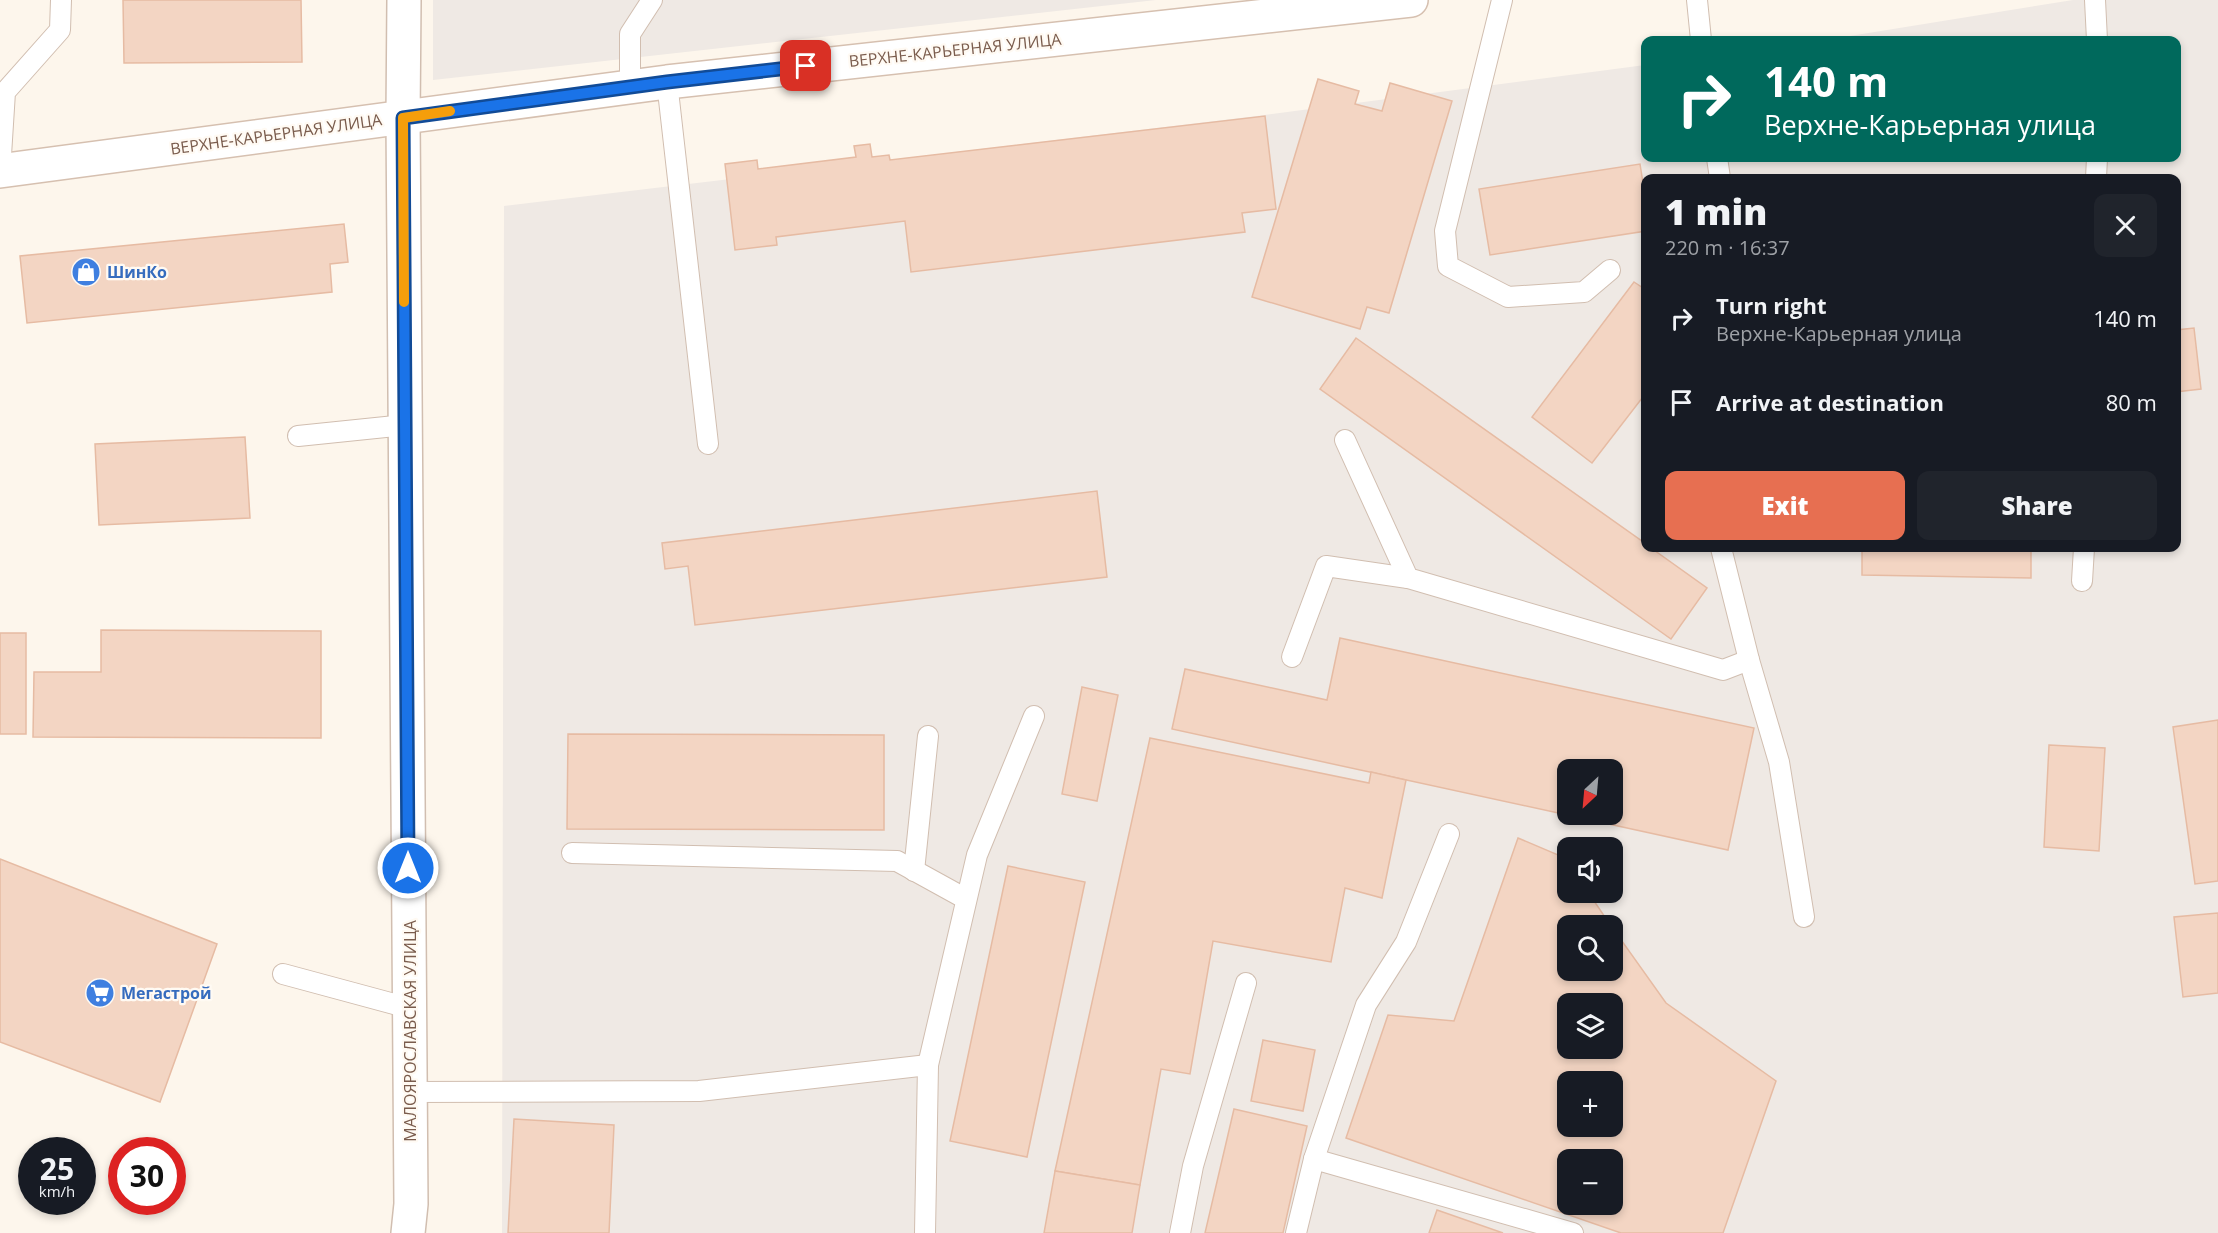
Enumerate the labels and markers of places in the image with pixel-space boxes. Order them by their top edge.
pin [780,40,831,91]
shop icon: ШинКо [70,256,102,288]
place label: ШинКо [107,261,167,283]
supermarket icon: Мегастрой [84,977,116,1009]
place label: Мегастрой [121,982,211,1004]

